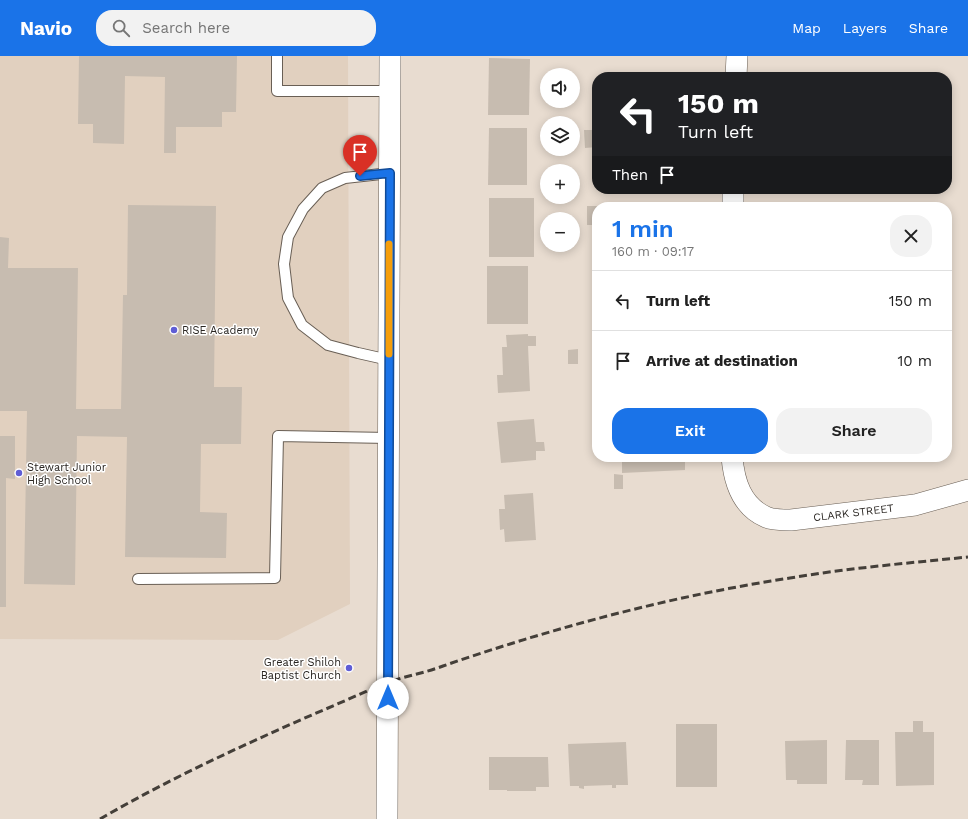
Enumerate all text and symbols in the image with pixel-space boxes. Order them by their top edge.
search box [96,10,376,46]
text: Navio [20,17,72,40]
icon: search [110,17,132,39]
text: Search here [142,19,230,37]
text: Map [792,20,821,36]
text: Layers [843,20,887,36]
text: Share [909,20,948,36]
map controls [540,68,580,252]
button: sound [540,68,580,108]
text: 150 m [678,87,759,120]
icon: left [612,88,664,140]
button: layers [540,116,580,156]
text: Turn left [678,121,753,142]
pin [343,135,377,176]
icon: arrive [349,141,371,163]
button: + [540,164,580,204]
icon: arrive [656,164,678,186]
text: Then [612,166,648,184]
button: − [540,212,580,252]
text: 1 min [612,215,674,243]
button: close [890,215,932,257]
text: 160 m · 09:17 [612,244,694,259]
icon: left [612,290,634,312]
text: Turn left [646,292,710,310]
text: 150 m [889,292,932,310]
place label: RISE Academy [182,324,259,337]
marker: RISE Academy [169,325,179,335]
icon: arrive [612,350,634,372]
text: Arrive at destination [646,352,798,370]
text: 10 m [897,352,932,370]
button: Exit [612,408,768,454]
button: Share [776,408,932,454]
place label: Stewart Junior High School [27,461,107,487]
marker: Stewart Junior High School [14,468,24,478]
street label: CLARK STREET [813,501,895,524]
place label: Greater Shiloh Baptist Church [261,656,341,682]
marker: Greater Shiloh Baptist Church [344,663,354,673]
position arrow [367,677,409,719]

